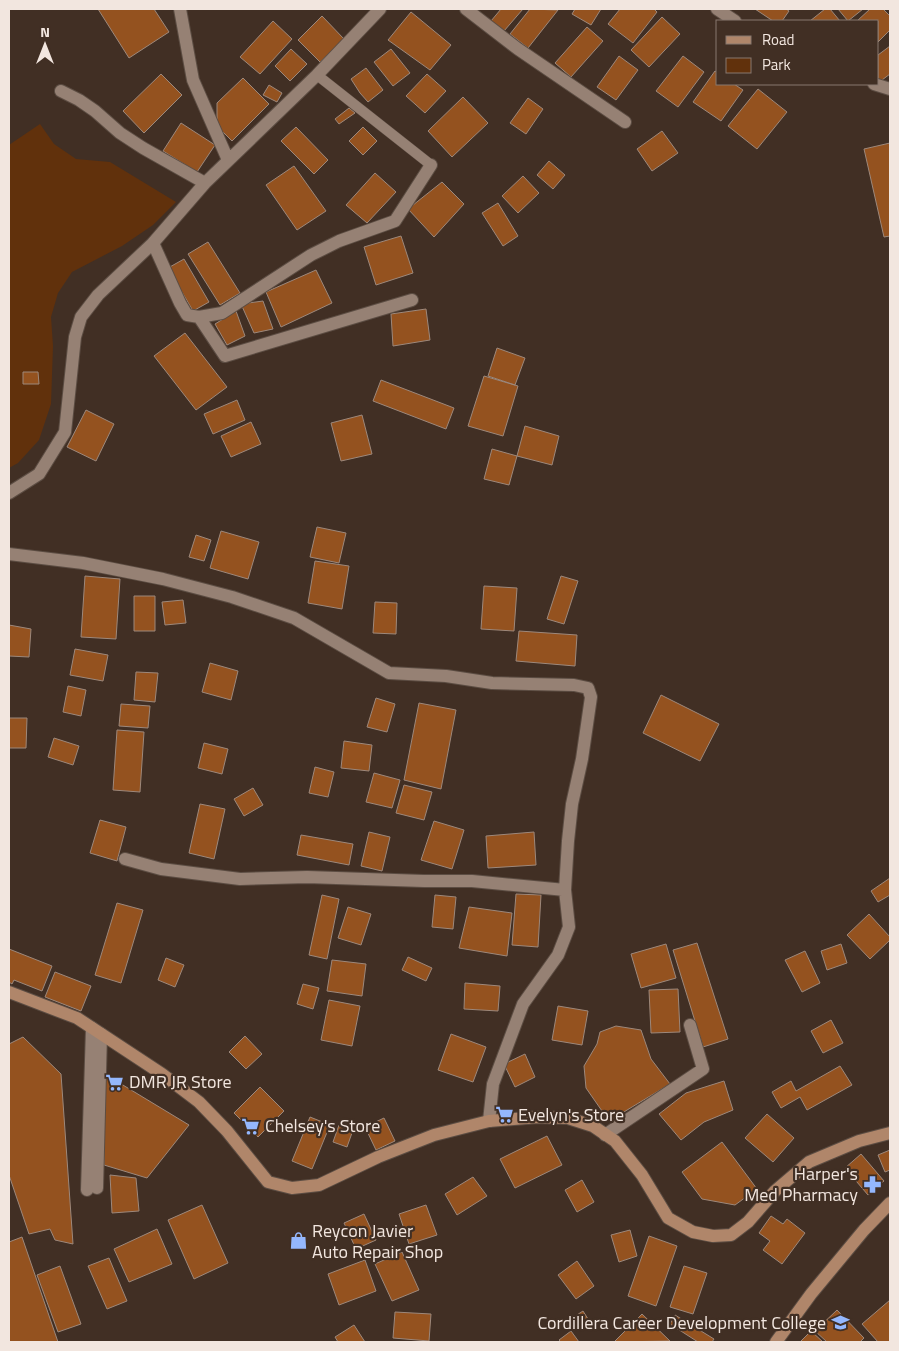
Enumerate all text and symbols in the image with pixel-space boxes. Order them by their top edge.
north arrow [20,20,70,70]
legend [716,20,879,85]
text: N [40,21,50,42]
text: Road [762,28,794,51]
text: Park [762,53,791,76]
place label: DMR JR Store [129,1068,232,1095]
supermarket icon: DMR JR Store [105,1072,125,1092]
place label: Evelyn's Store [518,1101,624,1128]
supermarket icon: Evelyn's Store [494,1105,514,1125]
place label: Chelsey's Store [265,1112,380,1139]
supermarket icon: Chelsey's Store [241,1116,261,1136]
place label: Harper's Med Pharmacy [744,1160,858,1208]
pharmacy icon: Harper's Med Pharmacy [862,1174,882,1194]
place label: Reycon Javier Auto Repair Shop [312,1217,443,1265]
shop icon: Reycon Javier Auto Repair Shop [288,1231,308,1251]
place label: Cordillera Career Development College [537,1309,826,1336]
school or university icon: Cordillera Career Development College [830,1313,850,1333]

